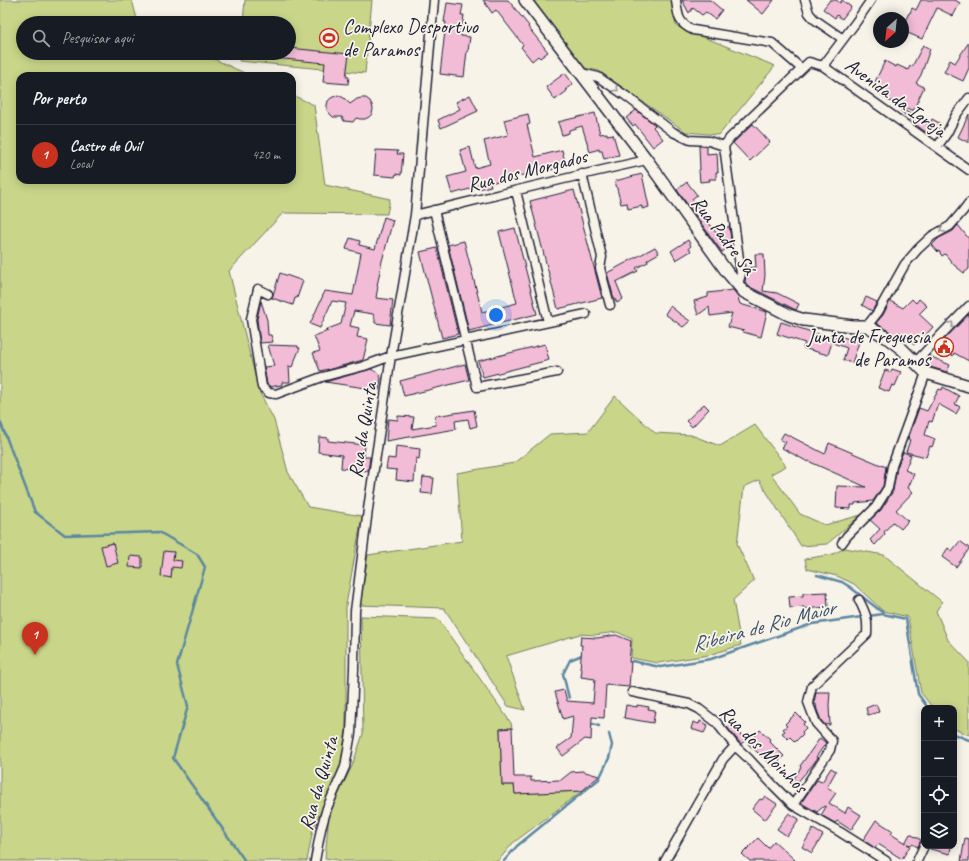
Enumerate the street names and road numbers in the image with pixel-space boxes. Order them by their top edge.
street label: Avenida da Igreja [840,52,953,144]
street label: Rua dos Morgados [465,143,592,197]
street label: Rua Padre Sá [686,191,763,281]
street label: Rua da Quinta [343,379,383,480]
street label: Rua dos Moinhos [714,700,814,800]
street label: Rua da Quinta [293,732,344,833]

